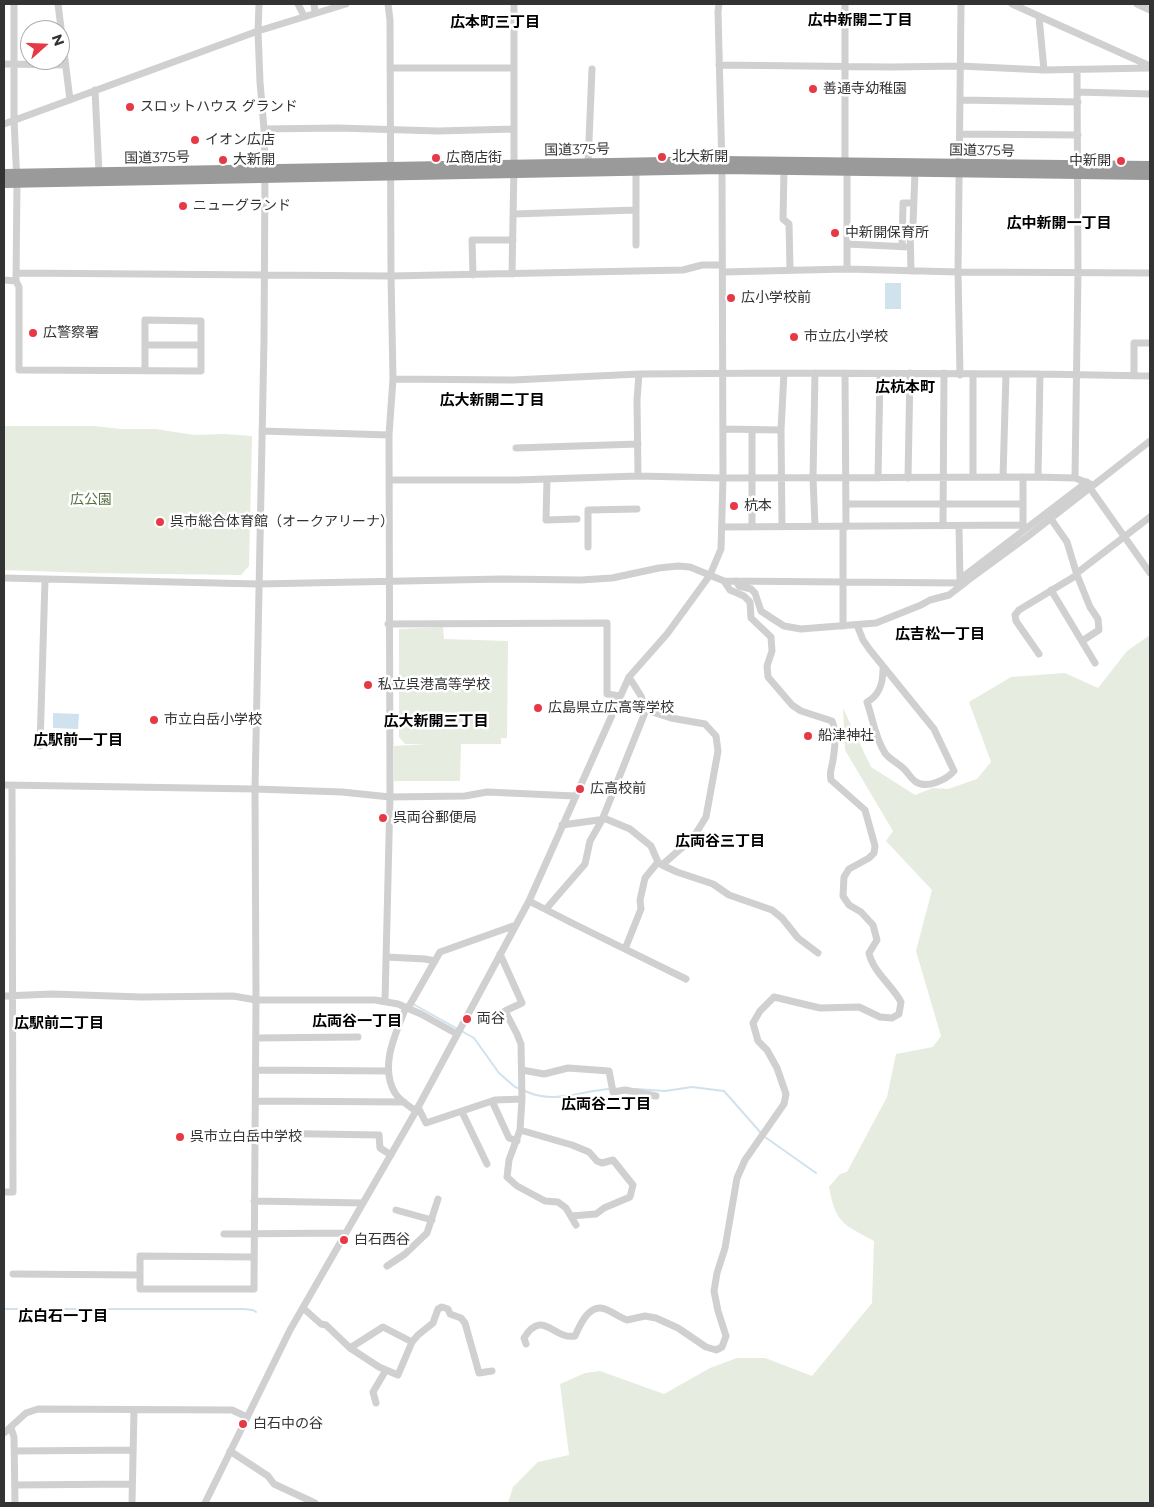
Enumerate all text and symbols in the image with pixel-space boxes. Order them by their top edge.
district label: 広中新開二丁目 [808,12,912,30]
district label: 広本町三丁目 [450,14,540,32]
north arrow [20,20,70,70]
text: N [48,32,69,49]
place label: 善通寺幼稚園 [823,81,907,97]
marker: 善通寺幼稚園 [807,83,819,95]
place label: スロットハウス グランド [140,99,298,115]
marker: スロットハウス グランド [124,101,136,113]
place label: イオン広店 [205,132,275,148]
marker: イオン広店 [189,134,201,146]
street label: 国道375号 [544,141,610,159]
street label: 国道375号 [949,142,1015,160]
street label: 国道375号 [124,149,190,167]
place label: 北大新開 [672,149,728,165]
place label: 広商店街 [446,150,502,166]
marker: 北大新開 [656,151,668,163]
place label: 大新開 [233,152,275,168]
marker: 広商店街 [430,152,442,164]
place label: 中新開 [1069,153,1111,169]
marker: 大新開 [217,154,229,166]
marker: 中新開 [1115,155,1127,167]
place label: ニューグランド [193,198,291,214]
marker: ニューグランド [177,200,189,212]
district label: 広中新開一丁目 [1007,215,1111,233]
place label: 中新開保育所 [845,225,929,241]
marker: 中新開保育所 [829,227,841,239]
place label: 広小学校前 [741,290,811,306]
marker: 広小学校前 [725,292,737,304]
place label: 広警察署 [43,325,99,341]
marker: 広警察署 [27,327,39,339]
place label: 市立広小学校 [804,329,888,345]
marker: 市立広小学校 [788,331,800,343]
district label: 広杭本町 [875,379,935,397]
district label: 広大新開二丁目 [440,392,544,410]
park label: 広公園 [70,492,112,508]
place label: 杭本 [744,498,772,514]
marker: 杭本 [728,500,740,512]
place label: 呉市総合体育館（オークアリーナ） [170,514,394,530]
marker: 呉市総合体育館（オークアリーナ） [154,516,166,528]
district label: 広吉松一丁目 [895,626,985,644]
place label: 私立呉港高等学校 [378,677,490,693]
marker: 私立呉港高等学校 [362,679,374,691]
place label: 広島県立広高等学校 [548,700,674,716]
marker: 広島県立広高等学校 [532,702,544,714]
place label: 市立白岳小学校 [164,712,262,728]
district label: 広大新開三丁目 [384,713,488,731]
marker: 市立白岳小学校 [148,714,160,726]
place label: 船津神社 [818,728,874,744]
marker: 船津神社 [802,730,814,742]
district label: 広駅前一丁目 [33,732,123,750]
place label: 広高校前 [590,781,646,797]
marker: 広高校前 [574,783,586,795]
place label: 呉両谷郵便局 [393,810,477,826]
marker: 呉両谷郵便局 [377,812,389,824]
district label: 広両谷三丁目 [675,833,765,851]
place label: 両谷 [477,1011,505,1027]
district label: 広両谷一丁目 [312,1013,402,1031]
marker: 両谷 [461,1013,473,1025]
district label: 広駅前二丁目 [14,1015,104,1033]
district label: 広両谷二丁目 [561,1096,651,1114]
place label: 呉市立白岳中学校 [190,1129,302,1145]
marker: 呉市立白岳中学校 [174,1131,186,1143]
place label: 白石西谷 [354,1232,410,1248]
marker: 白石西谷 [338,1234,350,1246]
district label: 広白石一丁目 [18,1308,108,1326]
place label: 白石中の谷 [253,1416,323,1432]
marker: 白石中の谷 [237,1418,249,1430]

